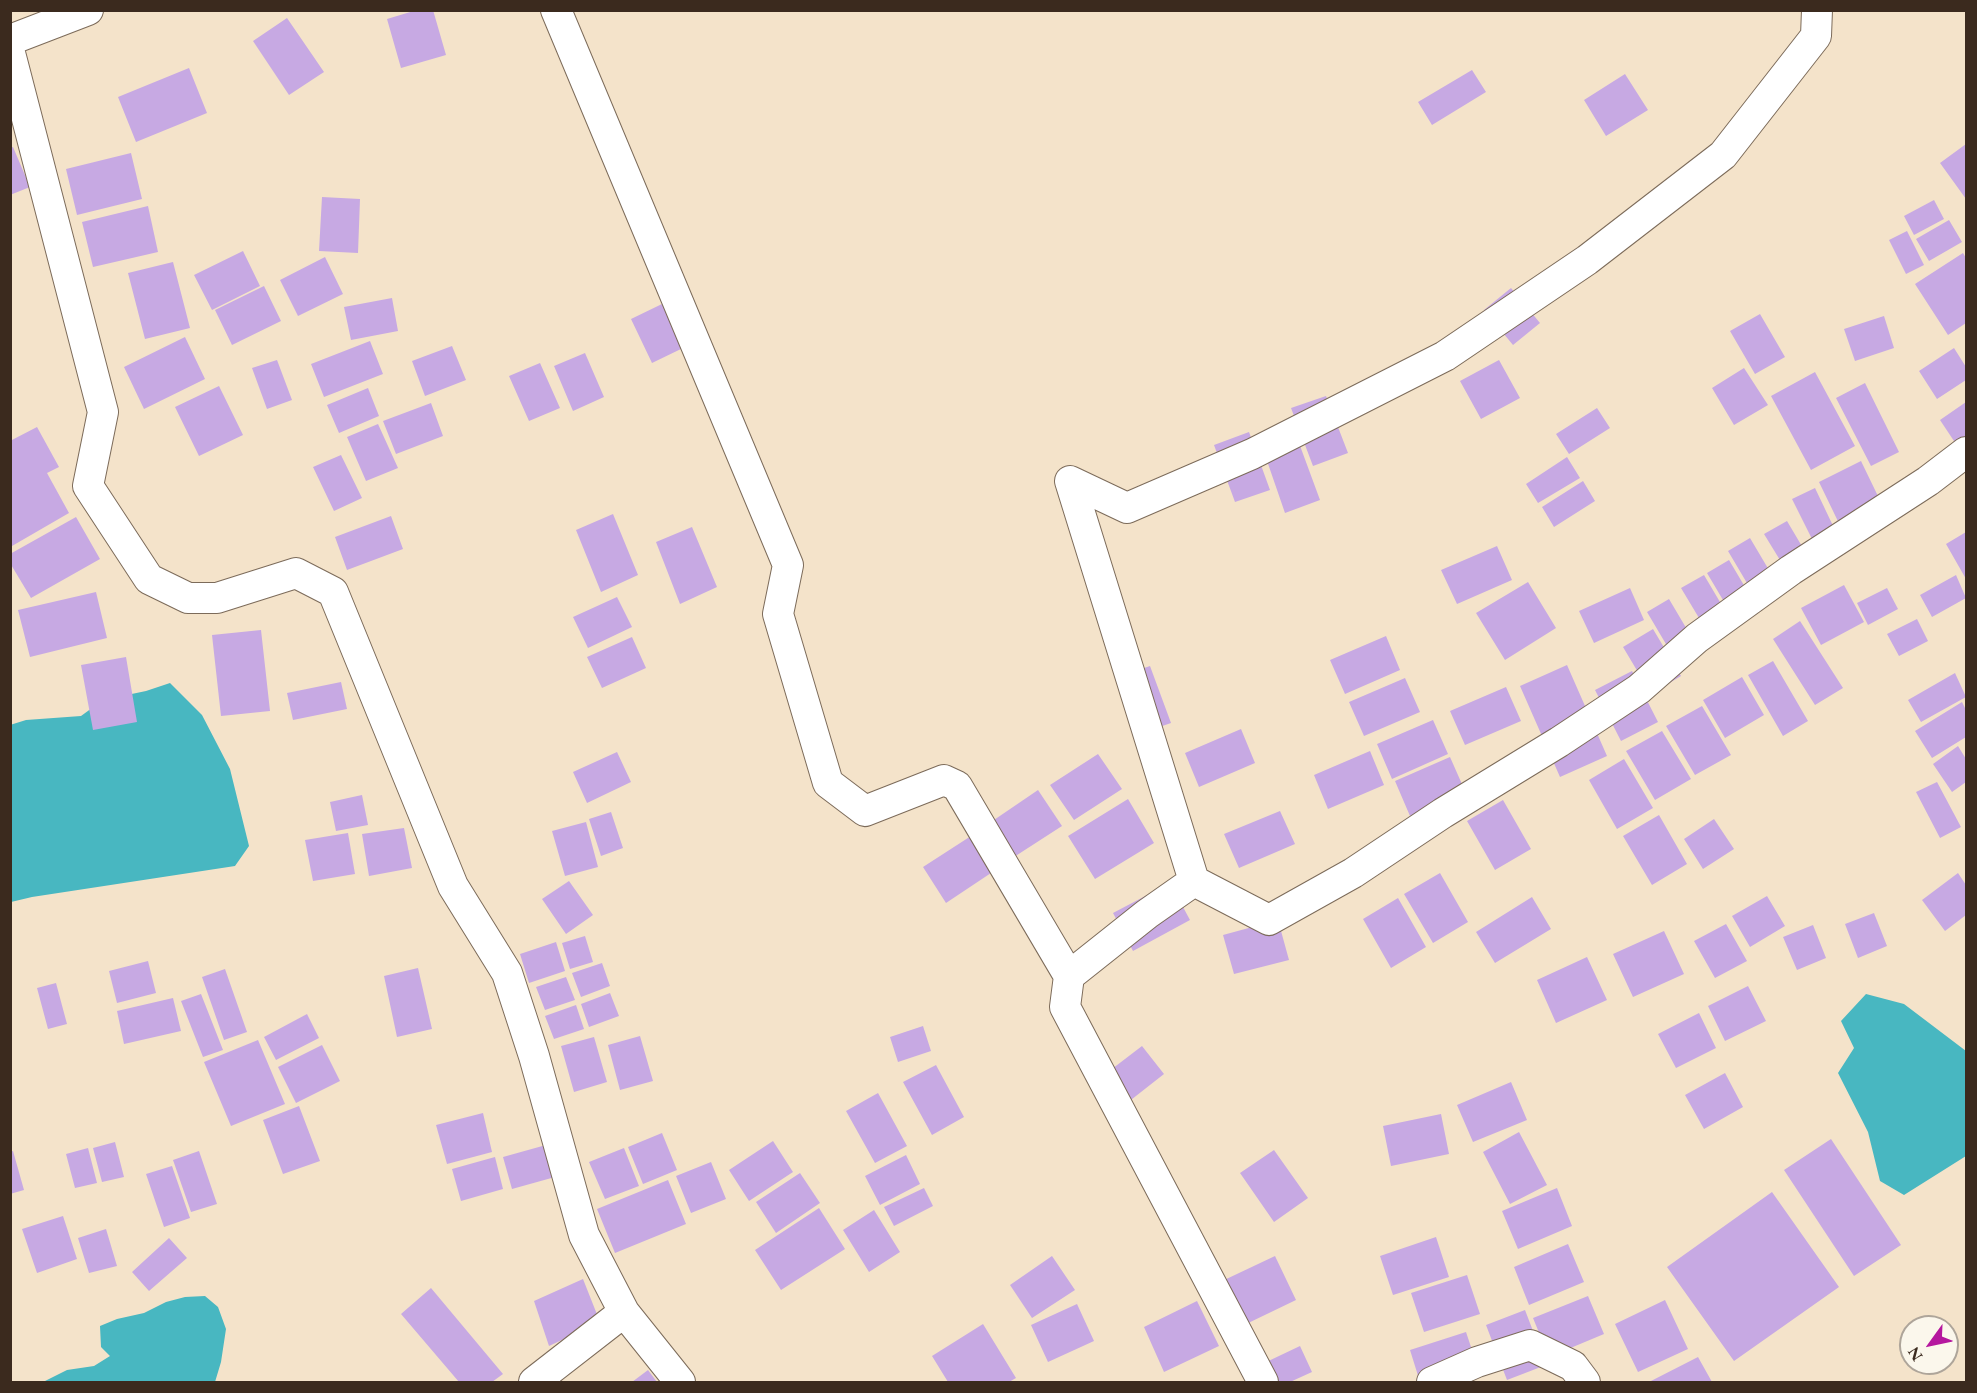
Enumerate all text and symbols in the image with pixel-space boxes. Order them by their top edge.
north arrow [1899,1315,1959,1375]
text: N [1903,1343,1927,1365]

